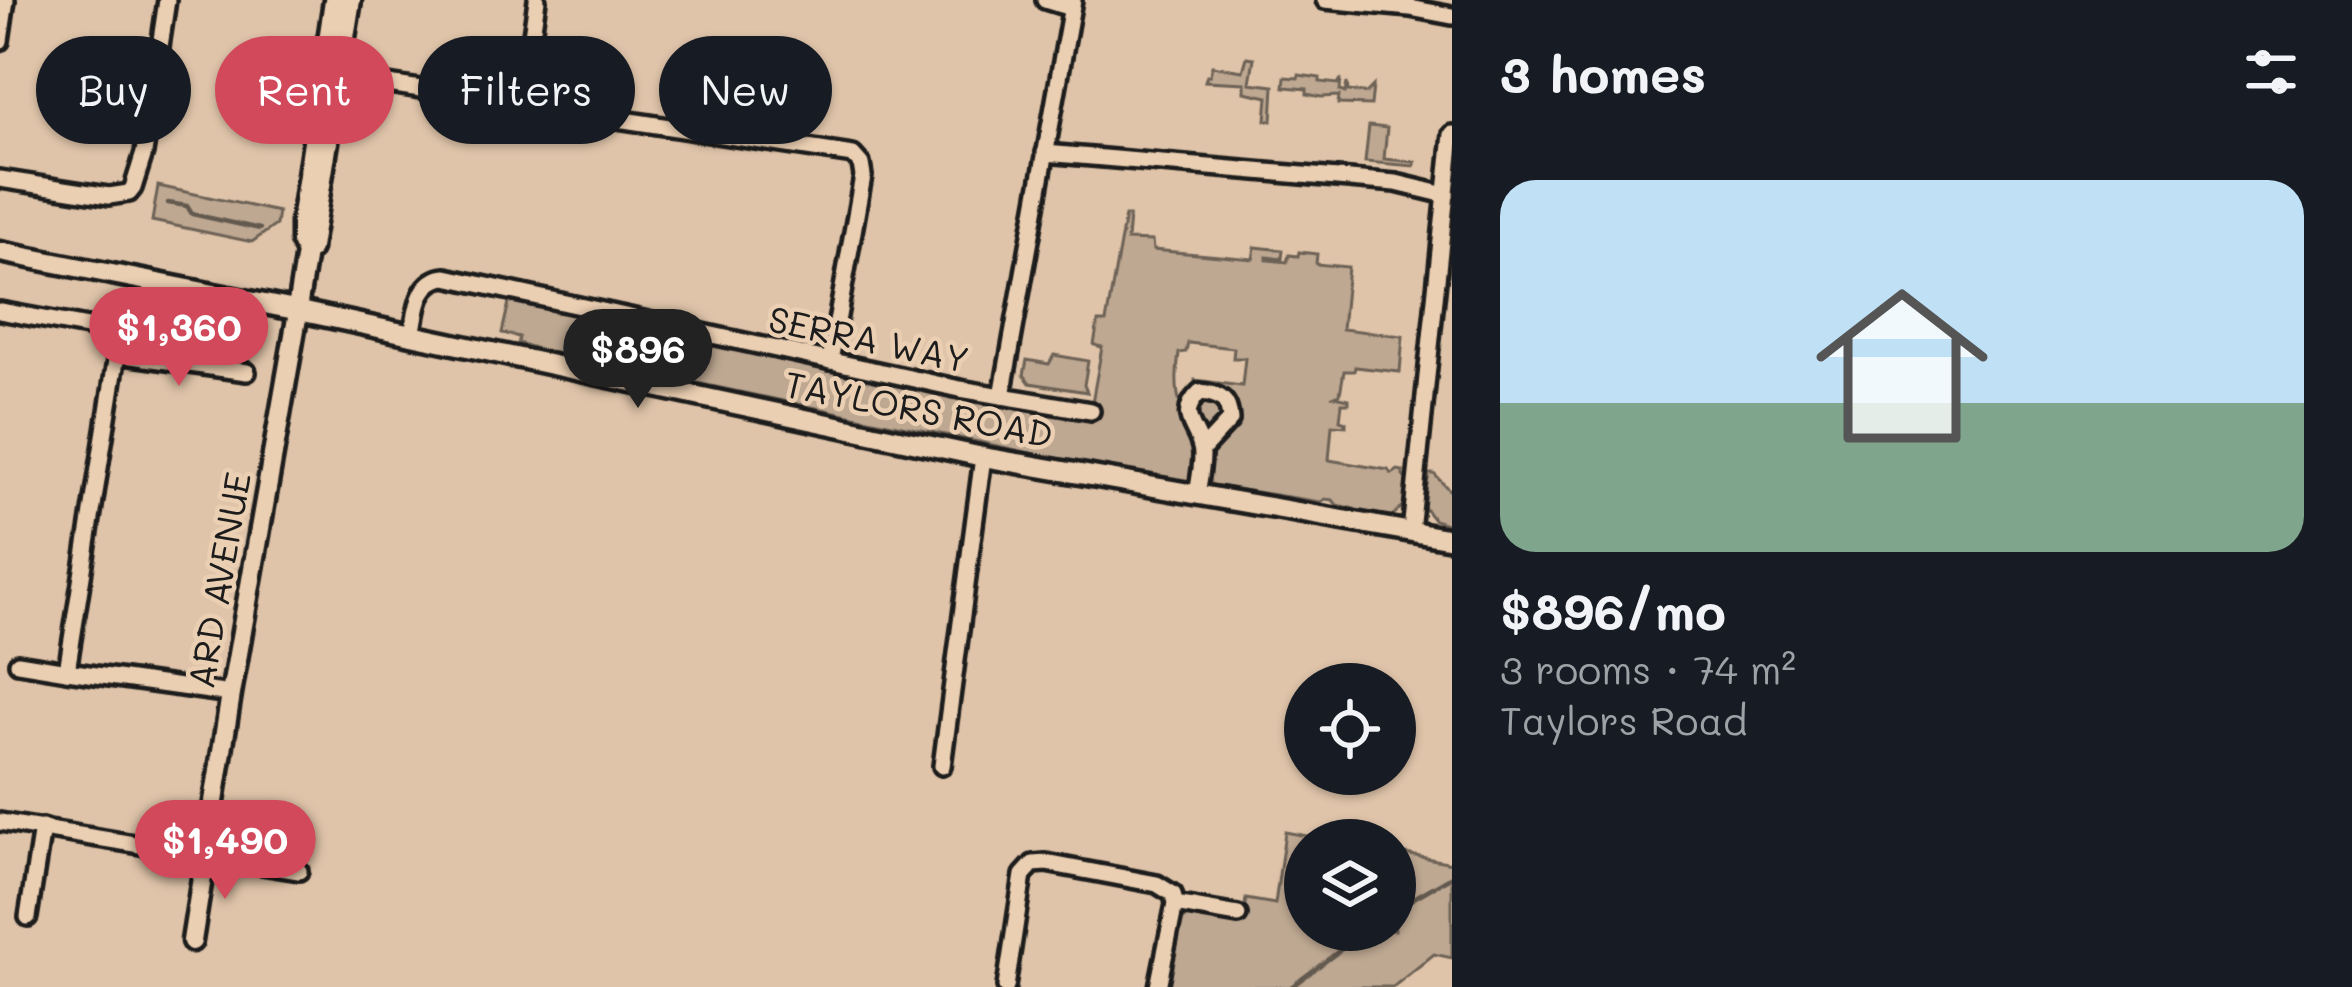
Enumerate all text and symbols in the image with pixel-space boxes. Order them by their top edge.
chip: Buy [36,36,191,144]
chip: Rent [215,36,394,144]
chip: Filters [418,36,635,144]
chip: New [659,36,832,144]
text: 3 homes [1500,39,1706,106]
icon: filters [2238,39,2304,105]
icon: home [1794,258,2010,474]
pin: $1,360 [81,287,277,389]
street label: SERRA WAY [765,294,973,382]
text: $1,360 [116,300,242,351]
pin: $896 [567,309,709,411]
text: $896 [590,322,686,373]
street label: TAYLORS ROAD [781,359,1057,457]
street label: ARD AVENUE [176,468,260,692]
text: $896/mo [1500,576,1726,643]
text: 3 rooms · 74 m² [1500,643,1796,694]
map controls [1284,663,1416,951]
button: locate [1284,663,1416,795]
text: Taylors Road [1500,694,1747,745]
pin: $1,490 [127,800,323,902]
text: $1,490 [162,813,288,864]
button: layers [1284,819,1416,951]

